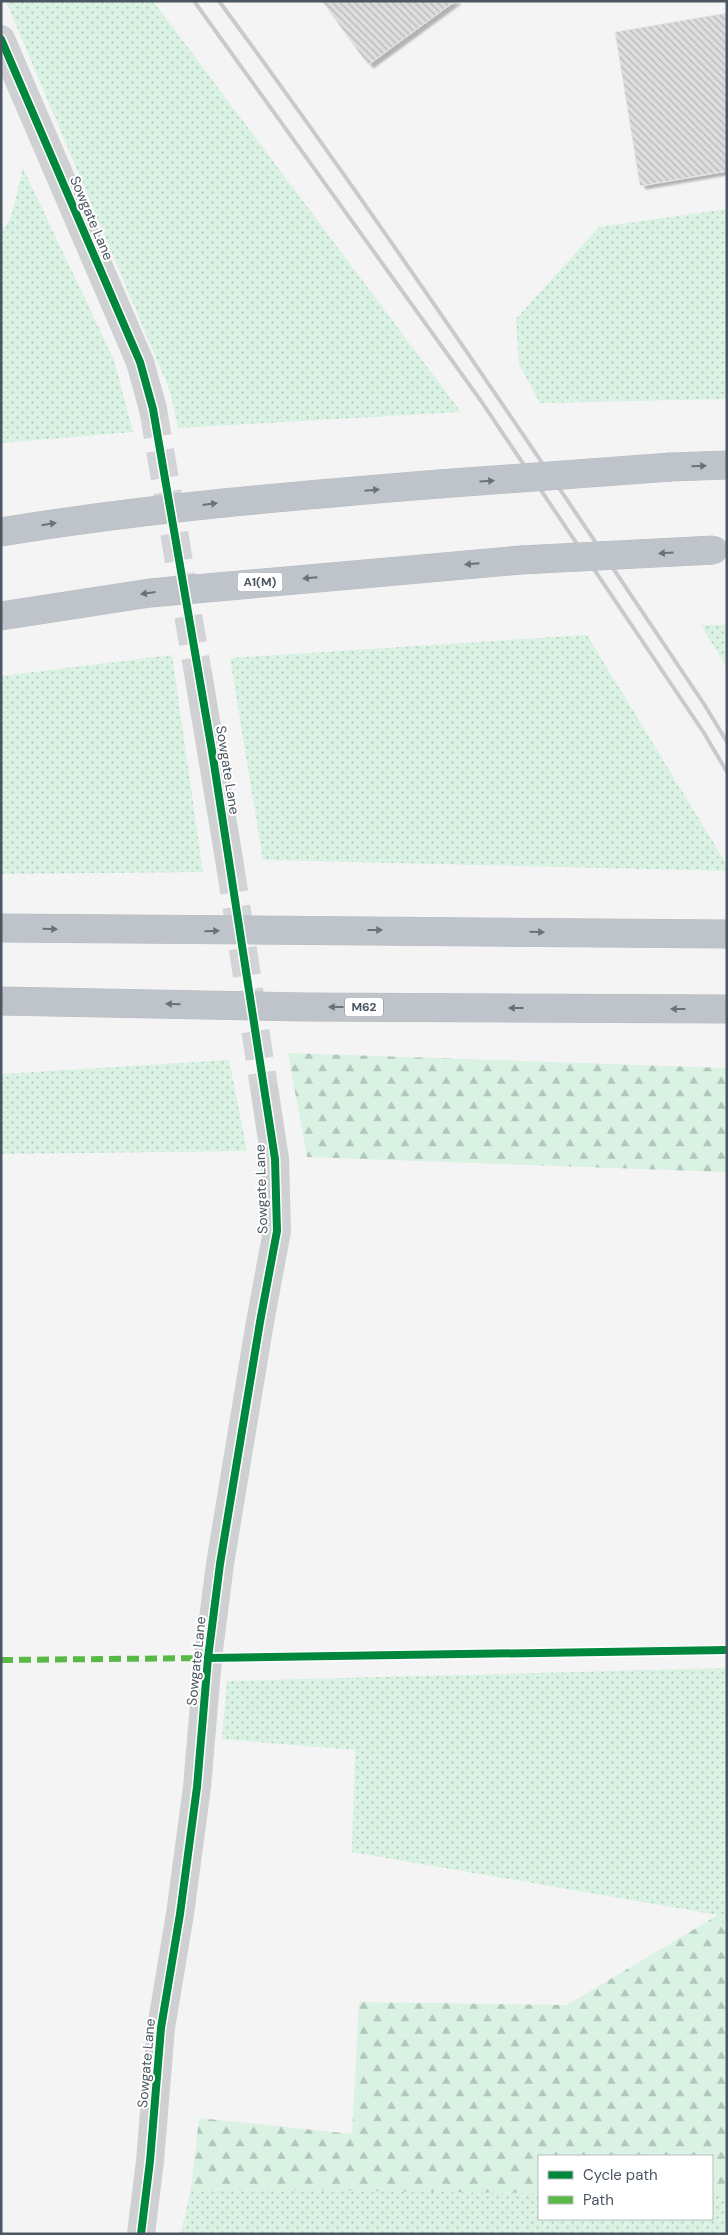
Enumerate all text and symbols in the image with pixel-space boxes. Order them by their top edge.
street label: Sowgate Lane [66,173,118,263]
one-way arrow [691,462,707,470]
one-way arrow [480,477,496,485]
one-way arrow [365,486,381,494]
one-way arrow [203,500,219,508]
one-way arrow [42,520,58,528]
one-way arrow [657,549,673,557]
one-way arrow [464,561,480,569]
road number: A1(M) [238,572,282,592]
one-way arrow [302,574,318,582]
one-way arrow [140,589,156,597]
street label: Sowgate Lane [212,724,244,816]
one-way arrow [42,925,58,933]
one-way arrow [367,926,383,934]
one-way arrow [205,927,221,935]
one-way arrow [530,928,546,936]
road number: M62 [345,998,383,1016]
one-way arrow [165,1000,181,1008]
one-way arrow [327,1003,343,1011]
one-way arrow [507,1004,523,1012]
one-way arrow [670,1005,686,1013]
street label: Sowgate Lane [250,1144,272,1234]
street label: Sowgate Lane [182,1615,210,1707]
street label: Sowgate Lane [133,2017,159,2108]
legend [538,2155,713,2220]
text: Cycle path [583,2165,658,2185]
text: Path [583,2190,614,2210]

